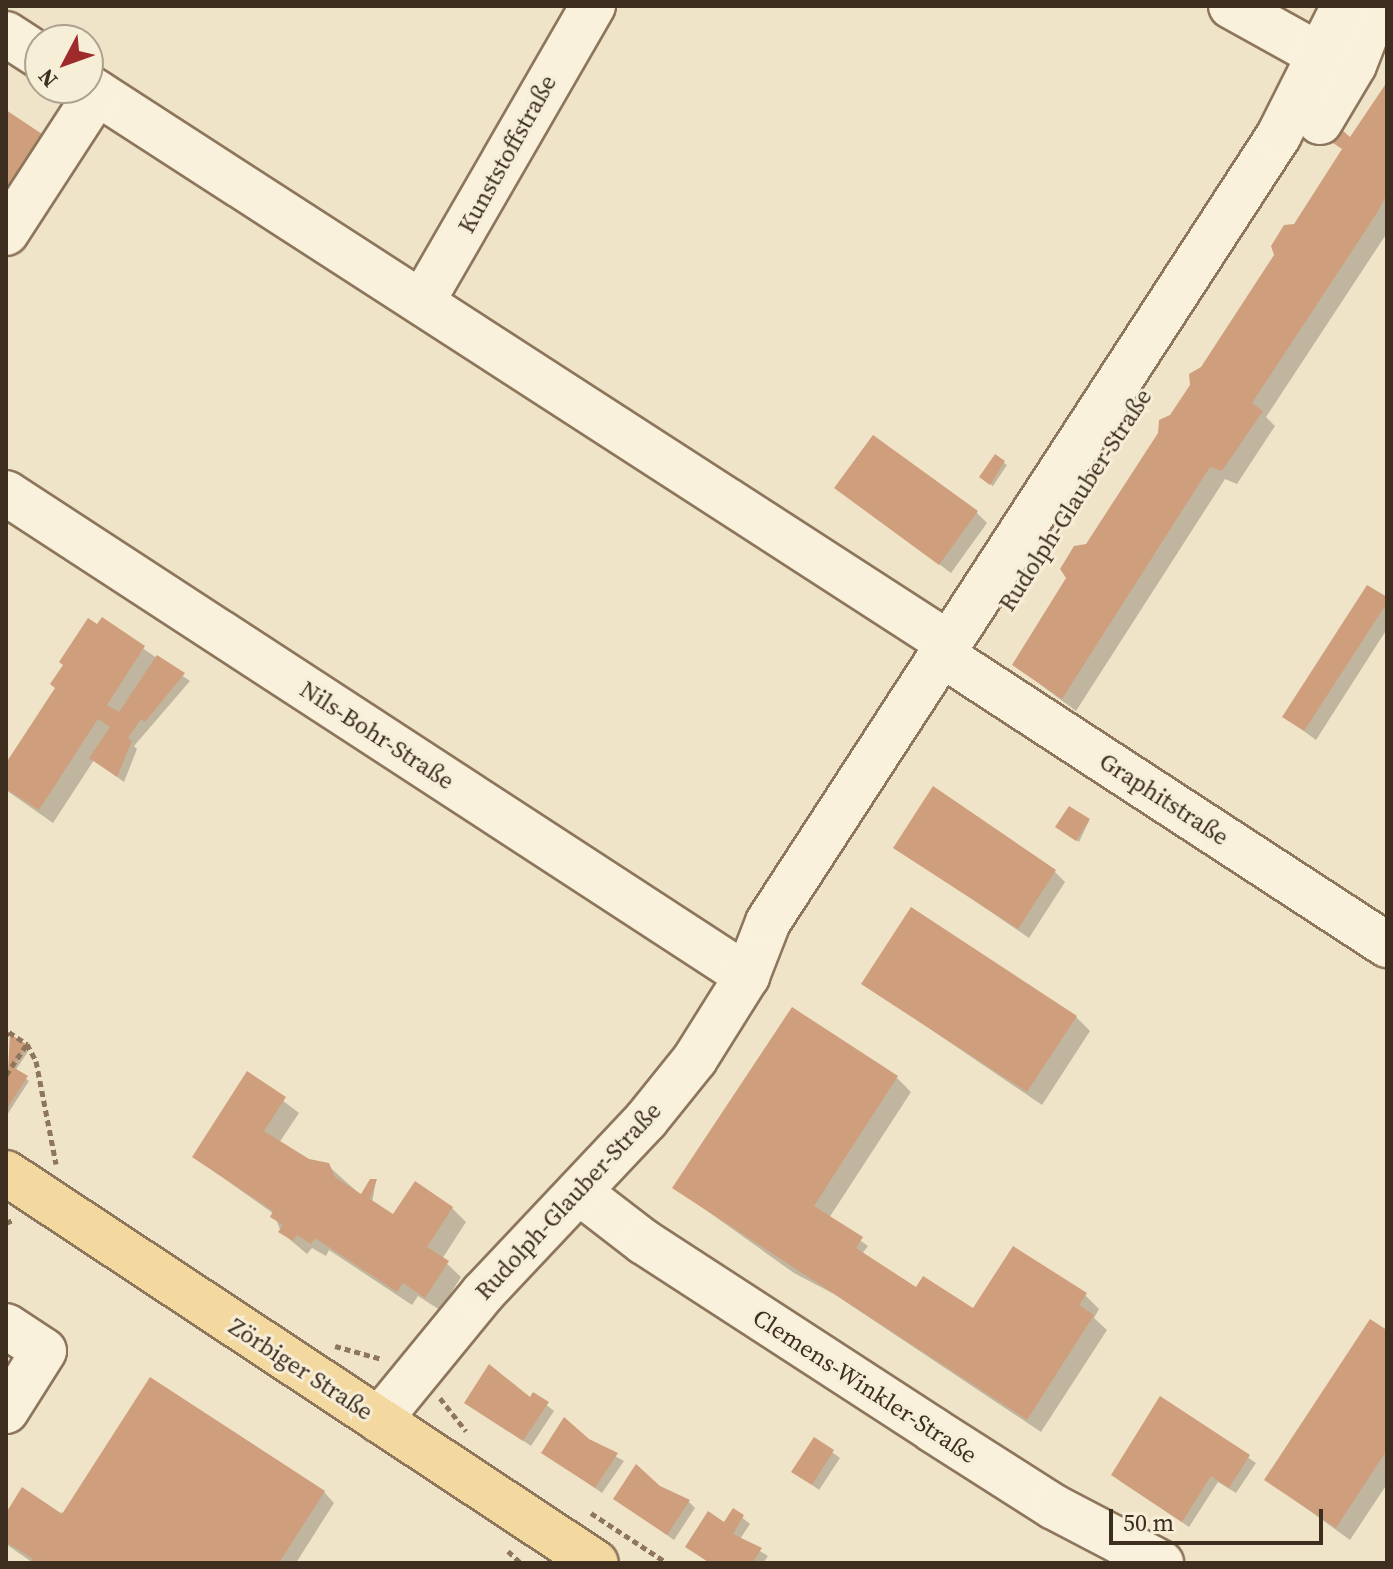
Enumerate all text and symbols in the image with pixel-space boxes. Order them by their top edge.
north arrow [24,24,104,104]
text: N [31,63,64,94]
street label: Kunststoffstraße [452,70,562,238]
street label: Rudolph-Glauber-Straße [992,383,1158,617]
street label: Nils-Bohr-Straße [295,675,459,795]
street label: Graphitstraße [1094,747,1234,851]
street label: Rudolph-Glauber-Straße [469,1096,667,1306]
street label: Clemens-Winkler-Straße [748,1303,982,1469]
street label: Zörbiger Straße [224,1312,378,1426]
scale bar [1113,1493,1327,1543]
text: 50 m [1123,1506,1174,1539]

